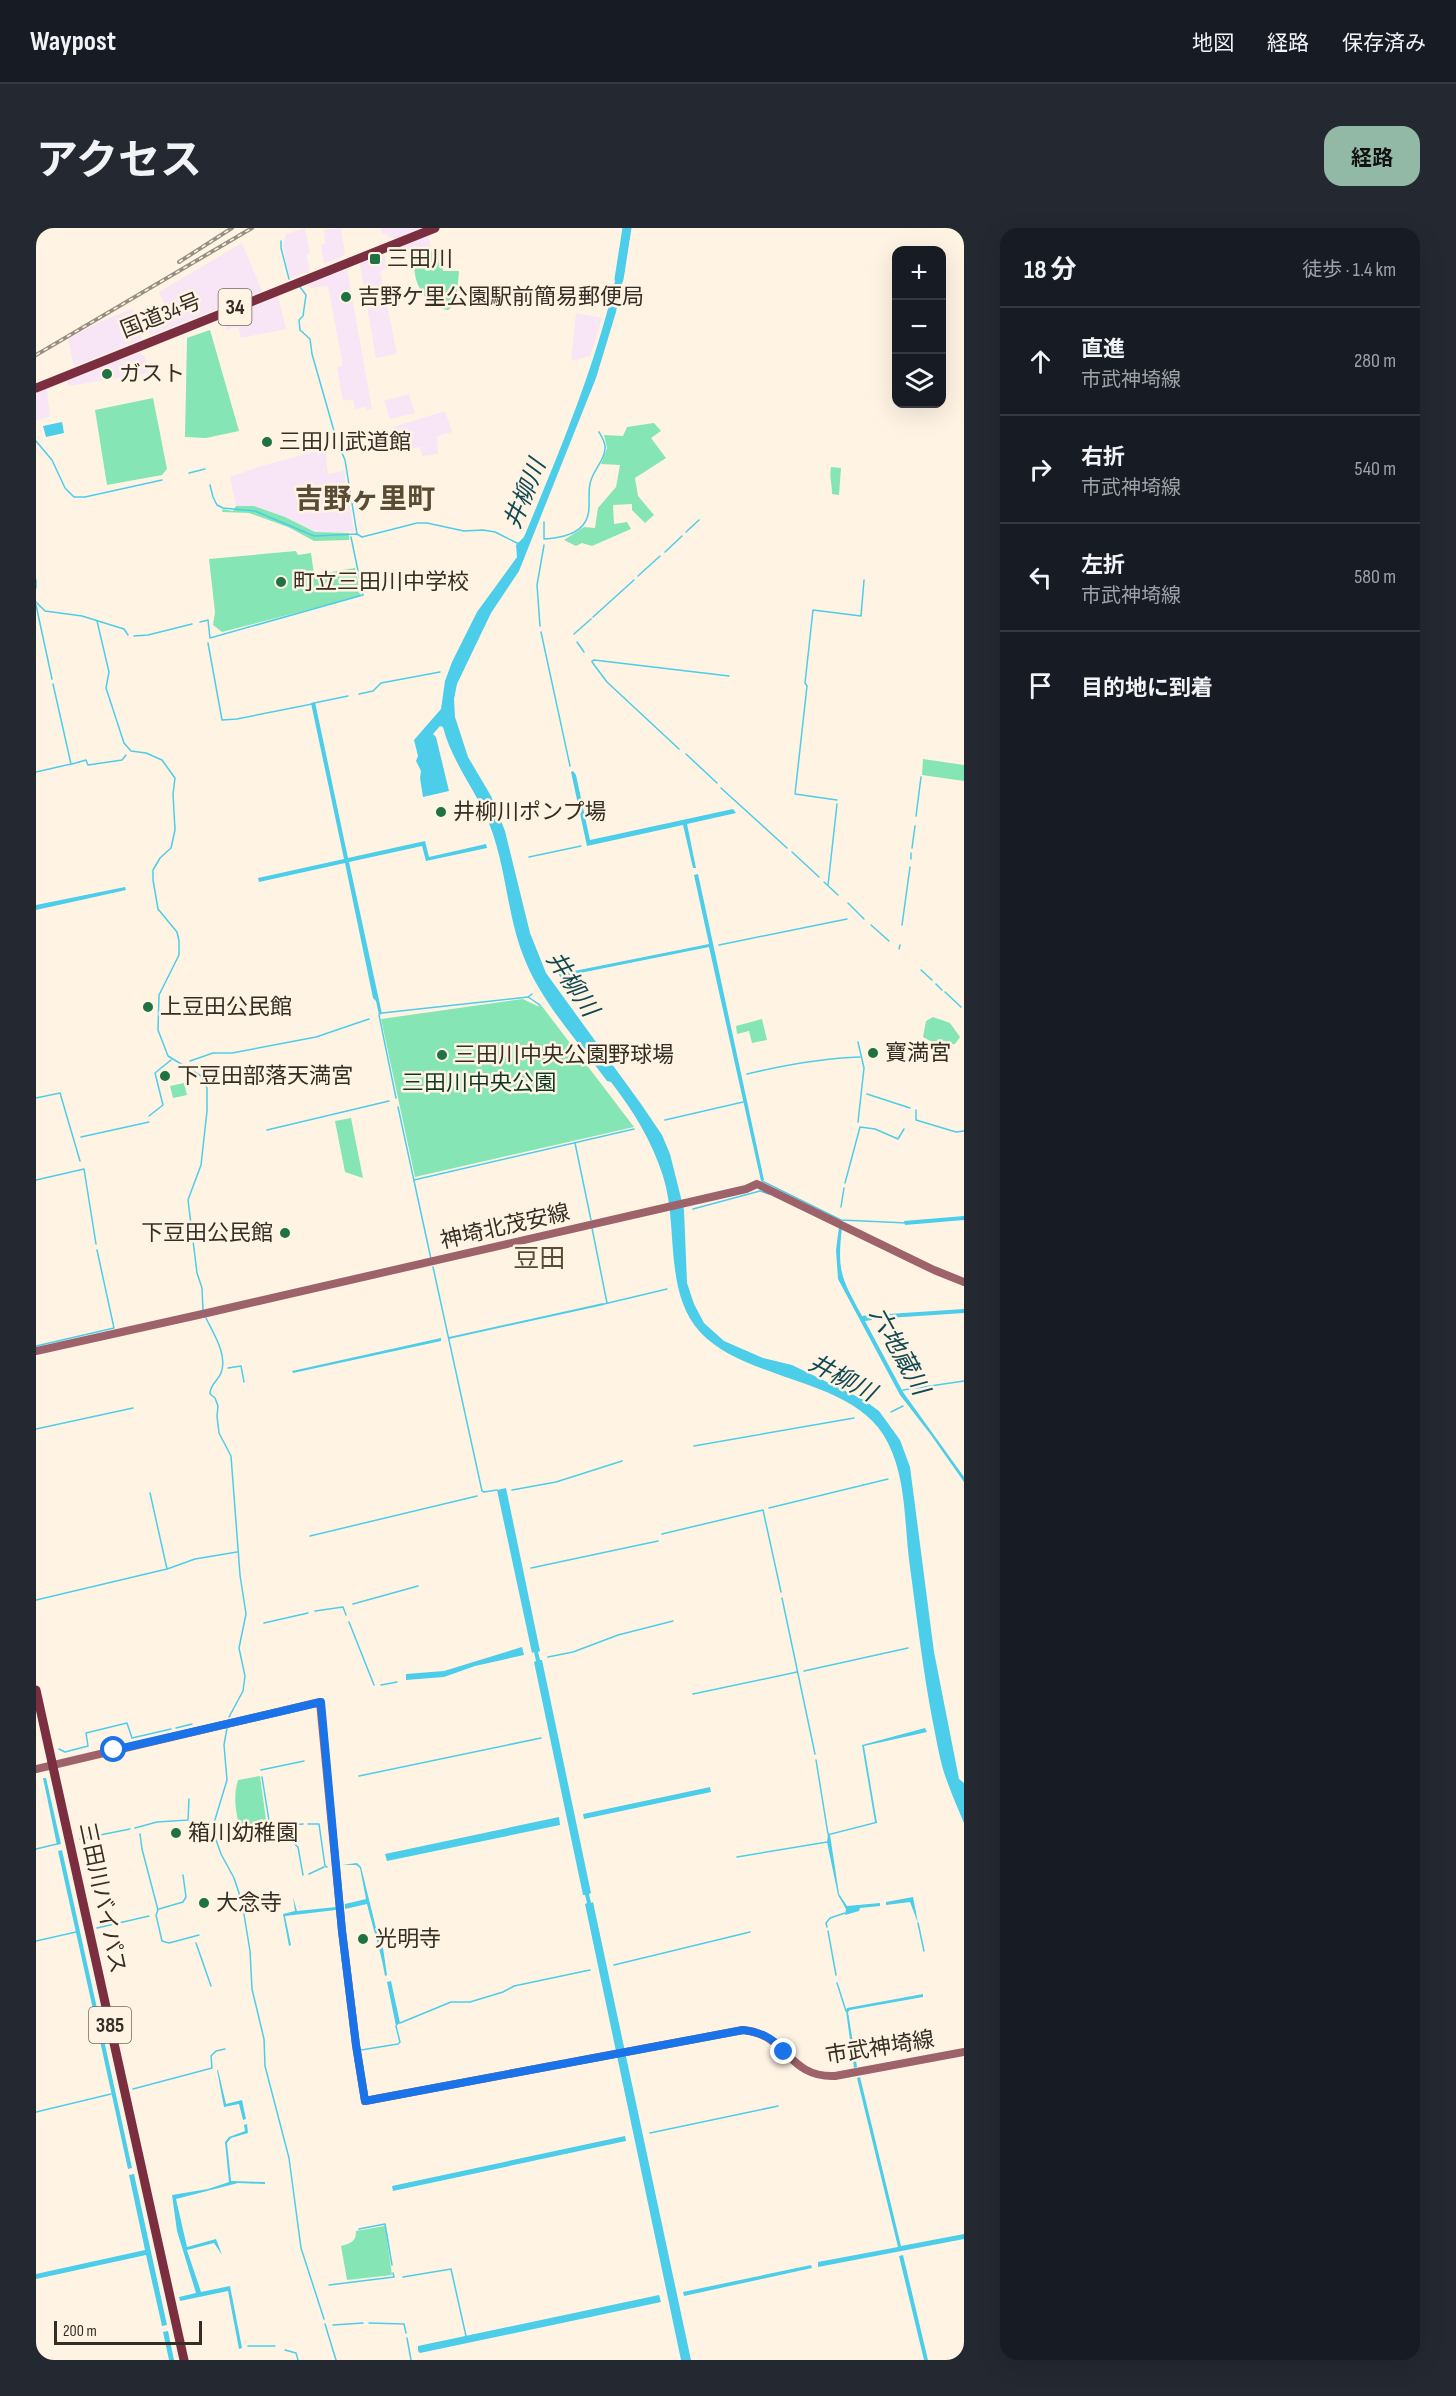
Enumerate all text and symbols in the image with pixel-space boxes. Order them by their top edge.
text: Waypost [30,25,116,58]
text: 地図 [1192,31,1234,56]
text: 経路 [1267,31,1309,56]
text: 保存済み [1342,31,1426,56]
button: 経路 [1324,126,1420,186]
text: アクセス [36,136,202,187]
place label: 三田川 [387,246,453,273]
map controls [892,246,946,408]
button: + [892,246,946,300]
marker: 三田川 [368,252,382,266]
text: 18 分 [1024,255,1077,286]
text: 徒歩 · 1.4 km [1302,258,1396,282]
place label: 吉野ケ里公園駅前簡易郵便局 [358,284,644,311]
street label: 国道34号 [117,288,205,344]
road number: 34 [218,289,252,325]
marker: 吉野ケ里公園駅前簡易郵便局 [339,290,353,304]
button: − [892,300,946,354]
text: 直進 [1081,336,1125,363]
icon: ahead [1024,345,1057,378]
text: 280 m [1354,349,1396,373]
button: layers [892,354,946,408]
place label: ガスト [119,361,185,388]
marker: ガスト [100,367,114,381]
text: 市武神埼線 [1081,368,1181,392]
place label: 三田川武道館 [279,429,411,456]
marker: 三田川武道館 [260,435,274,449]
text: 右折 [1081,444,1125,471]
water label: 井柳川 [498,452,553,533]
icon: right [1024,453,1057,486]
text: 540 m [1355,457,1396,481]
text: 市武神埼線 [1081,476,1181,500]
district label: 吉野ヶ里町 [295,483,435,516]
text: 左折 [1081,552,1125,579]
icon: left [1024,561,1057,594]
text: 580 m [1354,565,1396,589]
place label: 町立三田川中学校 [293,569,469,596]
marker: 町立三田川中学校 [274,575,288,589]
text: 市武神埼線 [1081,584,1181,608]
icon: arrive [1024,669,1057,702]
text: 目的地に到着 [1081,675,1213,702]
place label: 井柳川ポンプ場 [453,799,606,826]
marker: 井柳川ポンプ場 [434,805,448,819]
water label: 井柳川 [540,946,606,1024]
place label: 上豆田公民館 [160,994,292,1021]
marker: 上豆田公民館 [141,1000,155,1014]
place label: 寶満宮 [885,1040,951,1067]
place label: 三田川中央公園野球場 [454,1042,674,1069]
marker: 寶満宮 [866,1046,880,1060]
marker: 三田川中央公園野球場 [435,1048,449,1062]
place label: 下豆田部落天満宮 [177,1063,353,1090]
marker: 下豆田部落天満宮 [158,1069,172,1083]
park label: 三田川中央公園 [402,1070,556,1097]
street label: 神埼北茂安線 [438,1199,572,1255]
place label: 下豆田公民館 [141,1220,273,1247]
marker: 下豆田公民館 [278,1226,292,1240]
district label: 豆田 [513,1244,565,1275]
water label: 六地蔵川 [863,1302,936,1403]
water label: 井柳川 [803,1348,883,1409]
route start [100,1736,126,1762]
street label: 三田川バイパス [73,1820,131,1976]
place label: 箱川幼稚園 [188,1820,298,1847]
marker: 箱川幼稚園 [169,1826,183,1840]
place label: 大念寺 [216,1890,282,1917]
marker: 大念寺 [197,1896,211,1910]
place label: 光明寺 [375,1926,441,1953]
marker: 光明寺 [356,1932,370,1946]
road number: 385 [89,2007,131,2043]
street label: 市武神埼線 [824,2026,936,2070]
route end [770,2038,796,2064]
scale bar [54,2318,202,2346]
text: 200 m [63,2322,97,2341]

